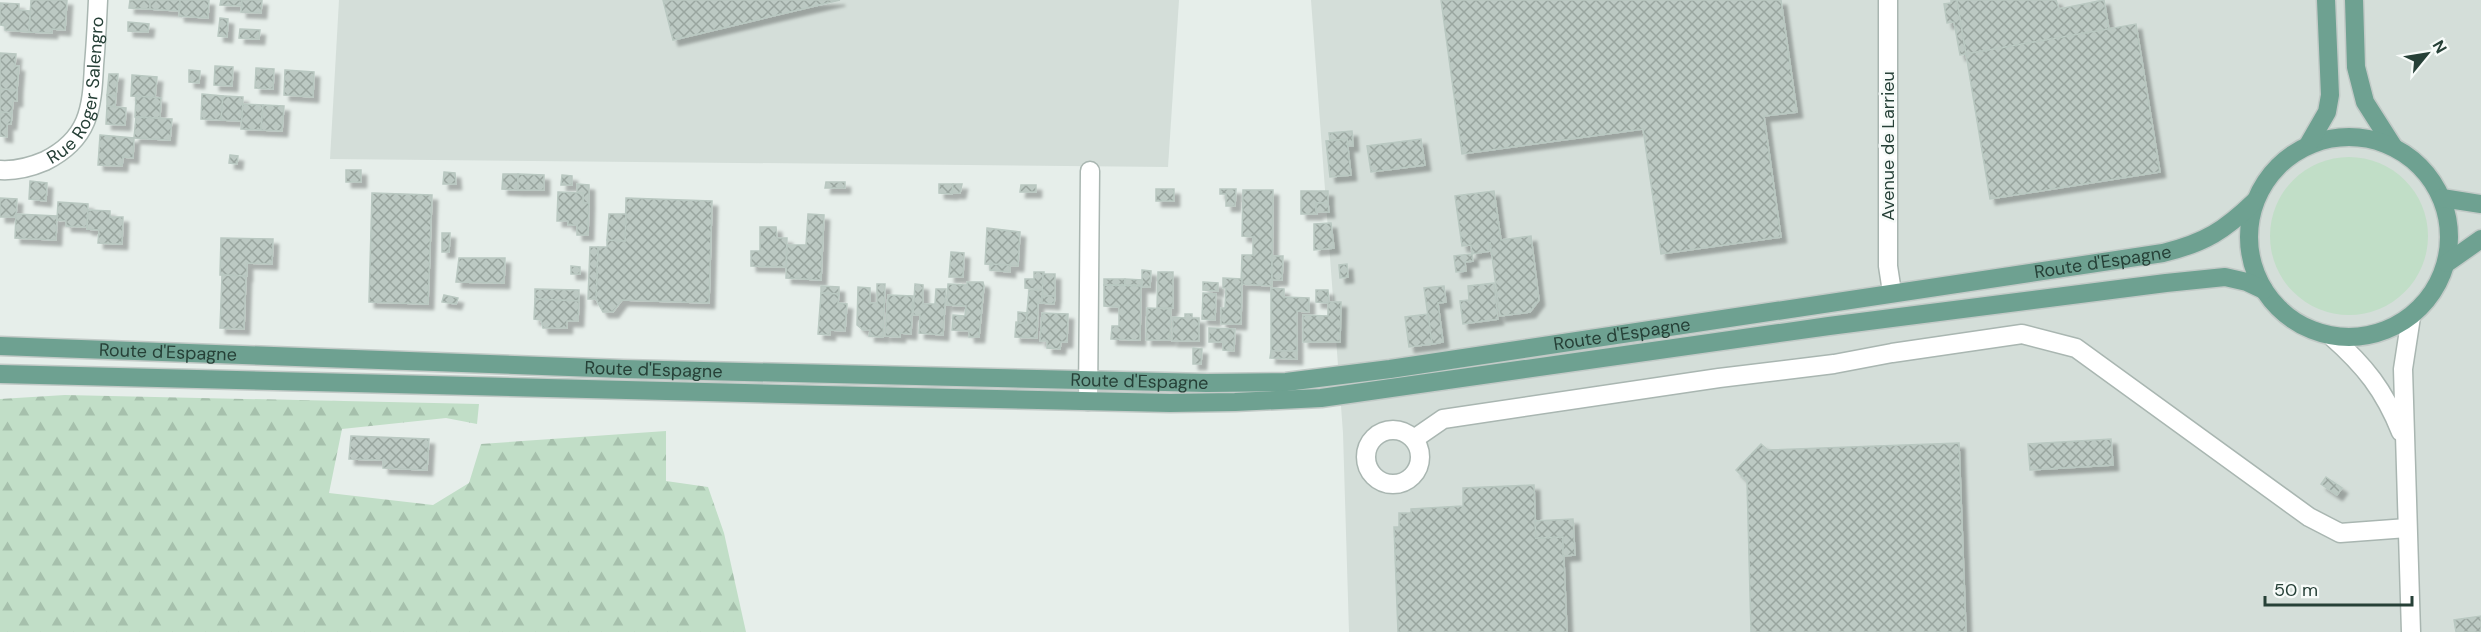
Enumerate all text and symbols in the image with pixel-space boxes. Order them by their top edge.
street label: Rue Roger Salengro [42,16,109,170]
north arrow [2397,24,2457,84]
text: N [2428,36,2452,57]
street label: Avenue de Larrieu [1876,71,1900,221]
street label: Route d'Espagne [2033,239,2174,284]
street label: Route d'Espagne [1552,312,1692,356]
street label: Route d'Espagne [98,338,237,367]
street label: Route d'Espagne [584,356,723,383]
street label: Route d'Espagne [1070,368,1209,395]
scale bar [2265,569,2412,607]
text: 50 m [2274,578,2318,602]

